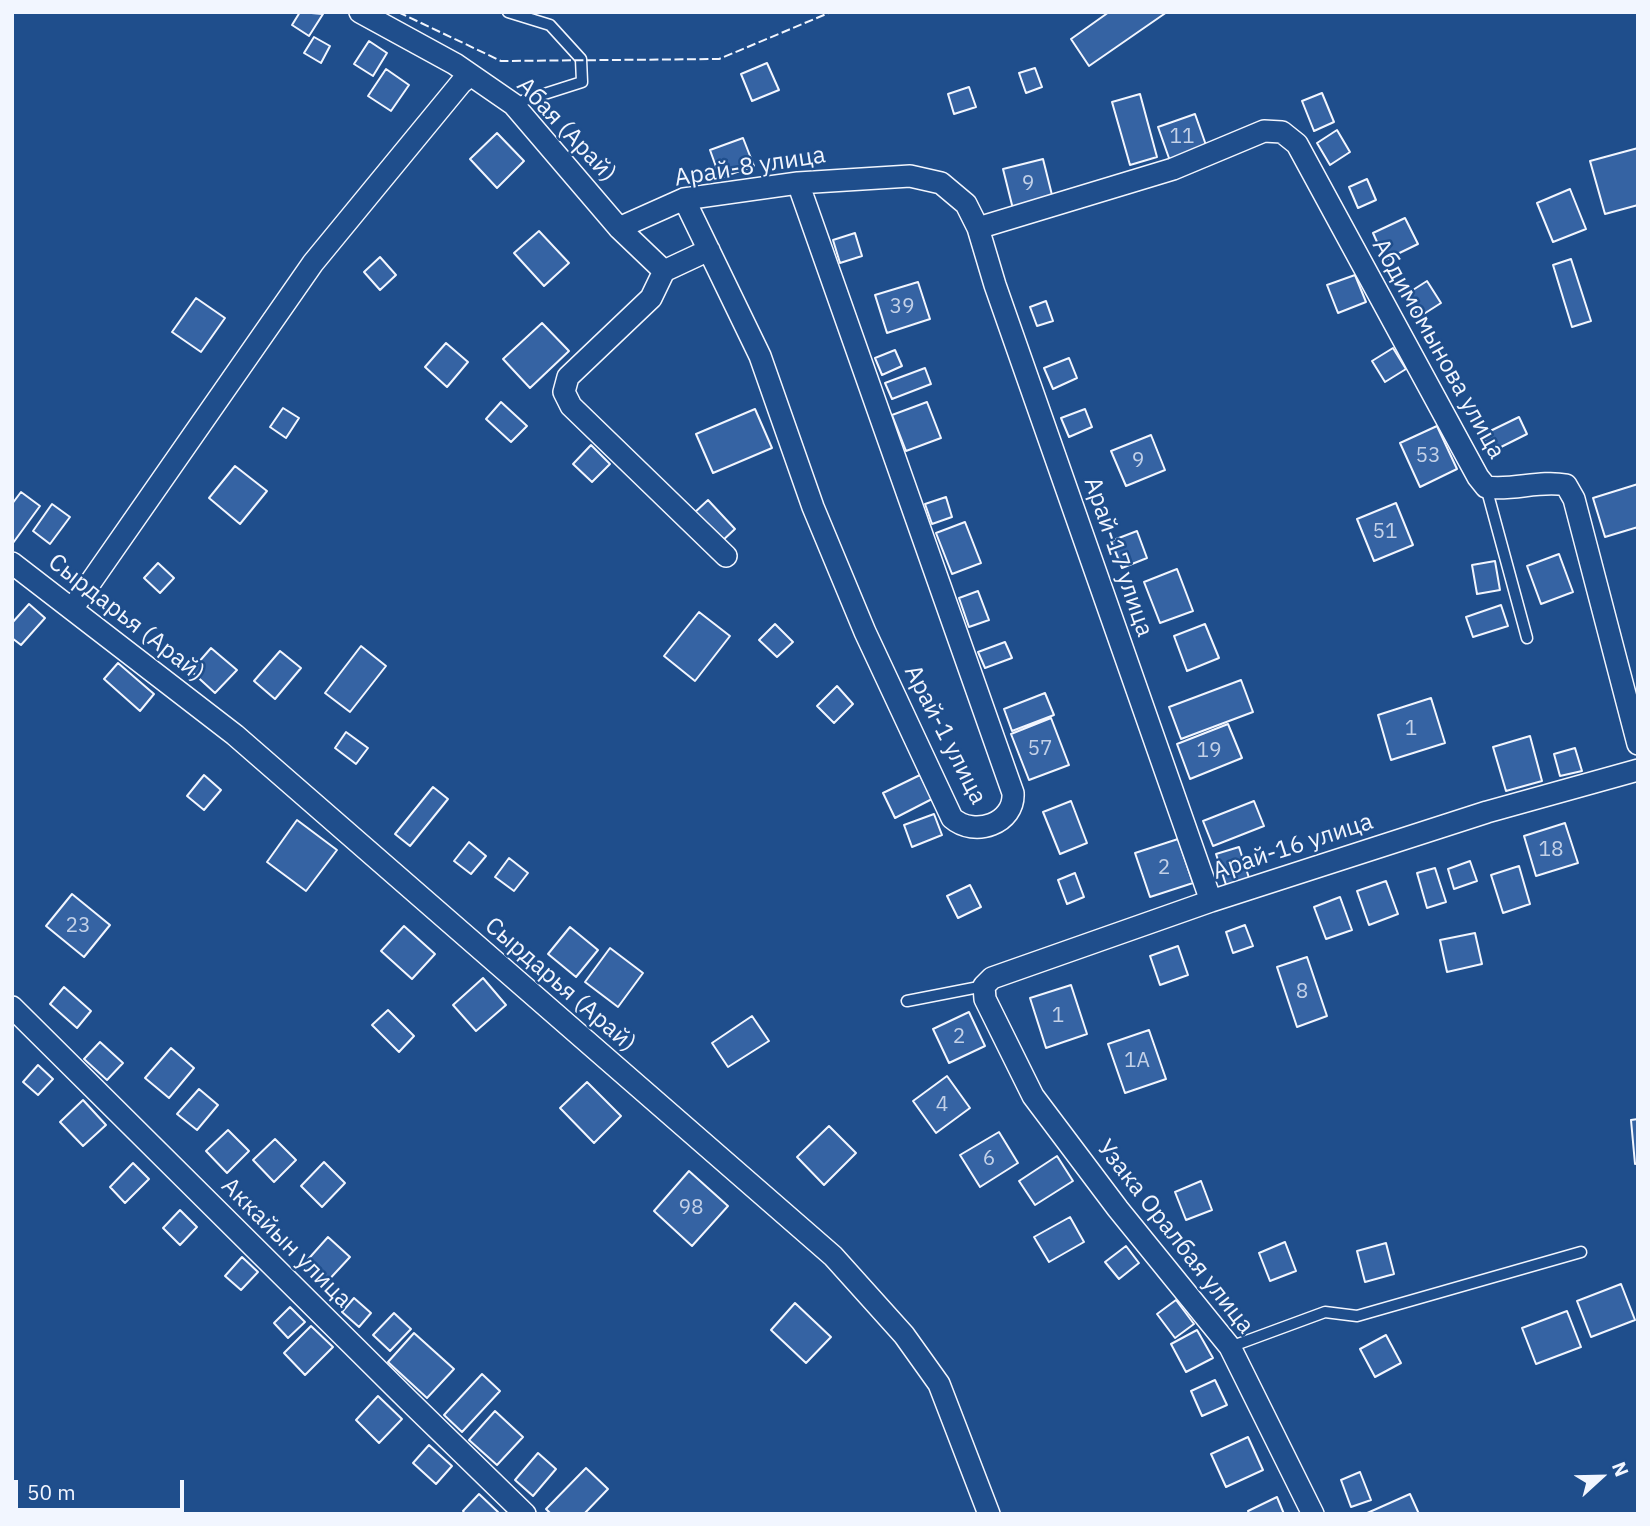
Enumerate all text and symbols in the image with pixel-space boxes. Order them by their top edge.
street label: Абая (Арай) [510,72,622,188]
house number: 11 [1169,124,1195,150]
street label: Арай-8 улица [673,141,827,193]
house number: 9 [1022,171,1034,197]
street label: Абдимомынова улица [1365,234,1511,464]
house number: 39 [889,294,915,320]
house number: 53 [1415,443,1441,469]
house number: 9 [1132,448,1144,474]
street label: Арай-17 улица [1077,473,1159,641]
house number: 51 [1372,519,1398,545]
street label: Сырдарья (Арай) [42,548,210,688]
street label: Арай-1 улица [898,661,992,809]
house number: 1 [1405,716,1417,742]
house number: 57 [1027,736,1053,762]
house number: 19 [1196,738,1222,764]
street label: Арай-16 улица [1209,808,1377,886]
house number: 18 [1538,837,1564,863]
house number: 2 [1158,855,1170,881]
street label: Сырдарья (Арай) [479,912,641,1058]
house number: 23 [65,913,91,939]
house number: 8 [1296,979,1308,1005]
house number: 1 [1052,1003,1064,1029]
house number: 2 [953,1024,965,1050]
house number: 1А [1124,1048,1150,1074]
house number: 4 [936,1092,948,1118]
street label: Узака Оралбая улица [1090,1134,1260,1340]
house number: 6 [983,1146,995,1172]
street label: Аккайын улица [215,1172,357,1314]
house number: 98 [678,1195,704,1221]
north arrow [1566,1442,1636,1512]
text: N [1607,1458,1634,1480]
scale bar [18,1466,187,1510]
text: 50 m [27,1478,76,1506]

